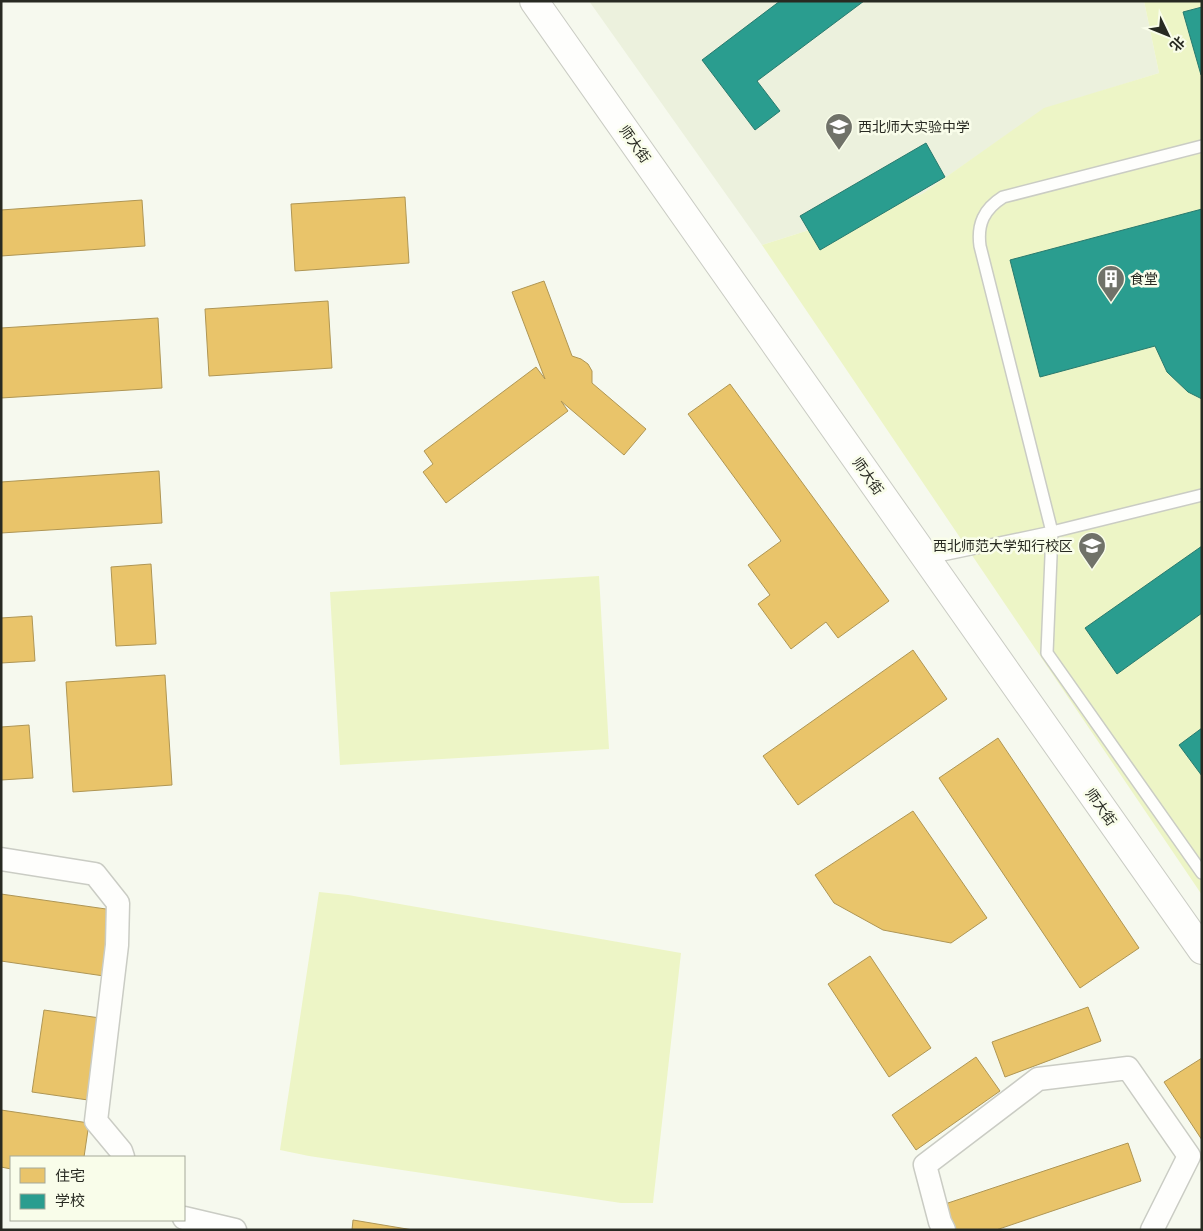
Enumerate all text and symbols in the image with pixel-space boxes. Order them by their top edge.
north arrow [1143,10,1193,60]
text: 北 [1167,33,1188,54]
school or university icon: 西北师大实验中学 [824,112,854,151]
place label: 西北师大实验中学 [858,119,970,135]
street label: 师大街 [616,122,654,166]
building icon: 食堂 [1096,264,1126,303]
place label: 食堂 [1130,271,1158,287]
street label: 师大街 [849,454,887,498]
school or university icon: 西北师范大学知行校区 [1077,531,1107,570]
place label: 西北师范大学知行校区 [933,538,1073,554]
street label: 师大街 [1082,785,1120,829]
legend [10,1156,185,1221]
text: 住宅 [55,1167,85,1185]
text: 学校 [55,1192,85,1210]

